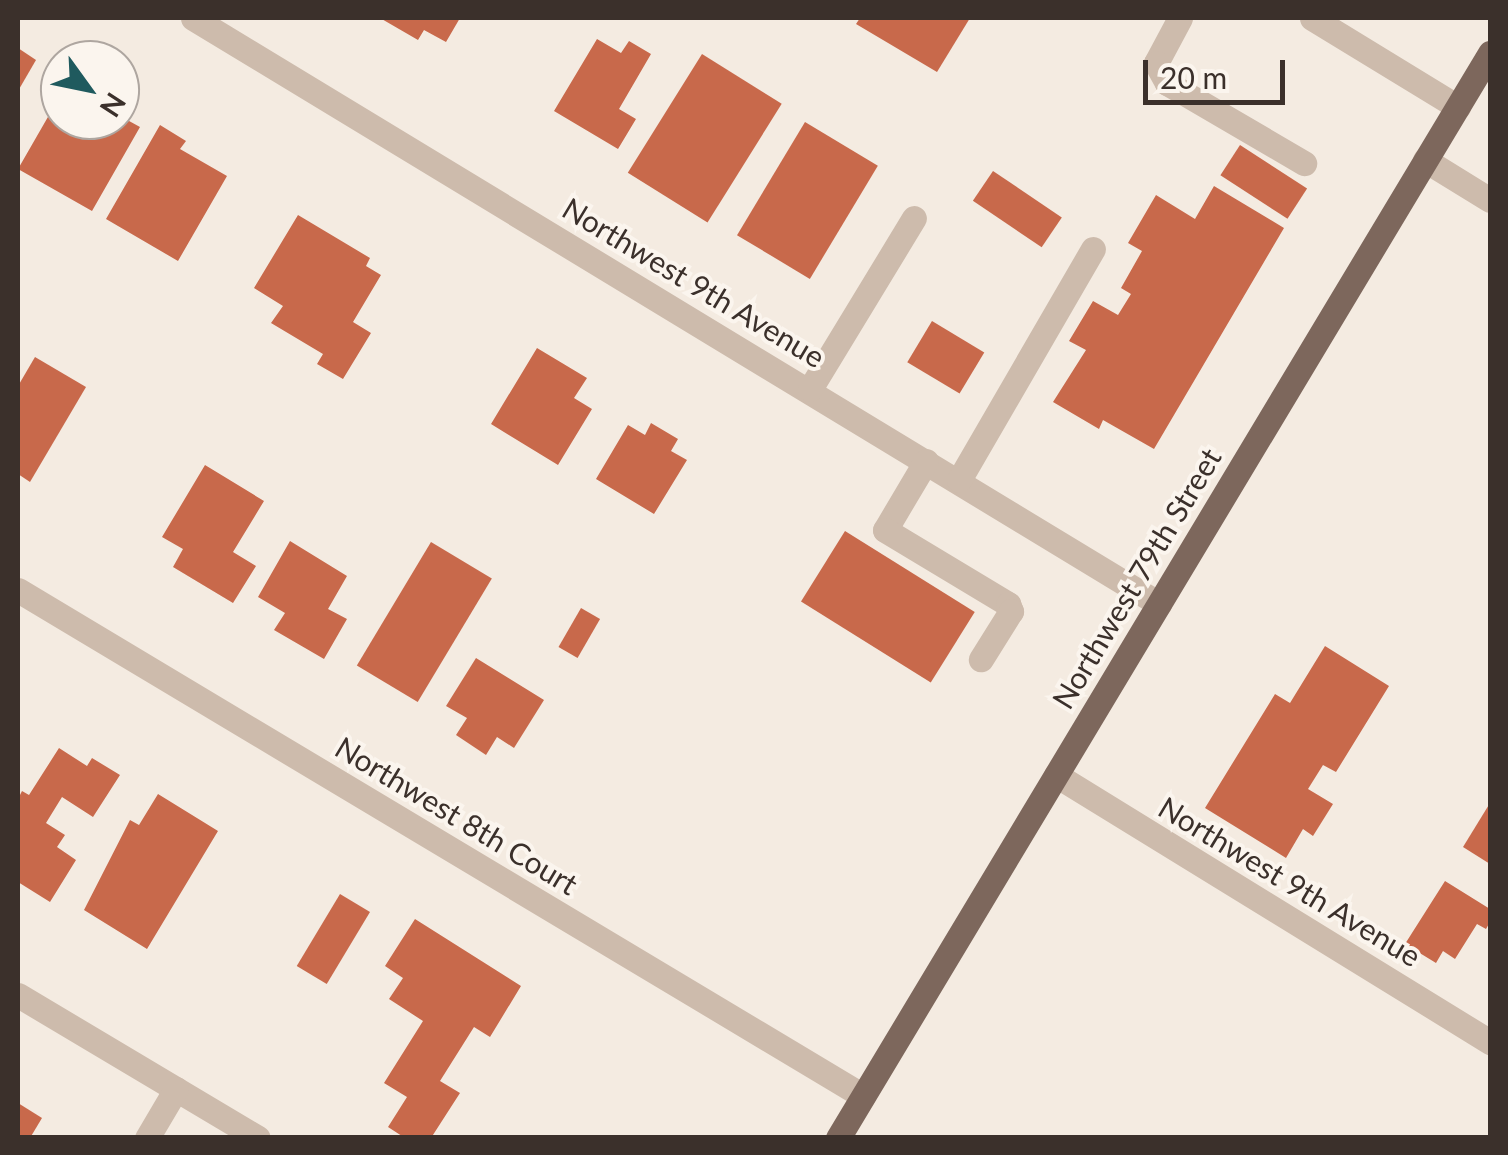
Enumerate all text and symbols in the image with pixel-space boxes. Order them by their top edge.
north arrow [40,40,140,140]
scale bar [1148,40,1290,102]
text: 20 m [1160,59,1227,95]
text: N [93,87,134,124]
street label: Northwest 9th Avenue [556,189,832,375]
street label: Northwest 79th Street [1044,441,1228,715]
street label: Northwest 8th Court [329,728,585,902]
street label: Northwest 9th Avenue [1152,788,1428,974]

